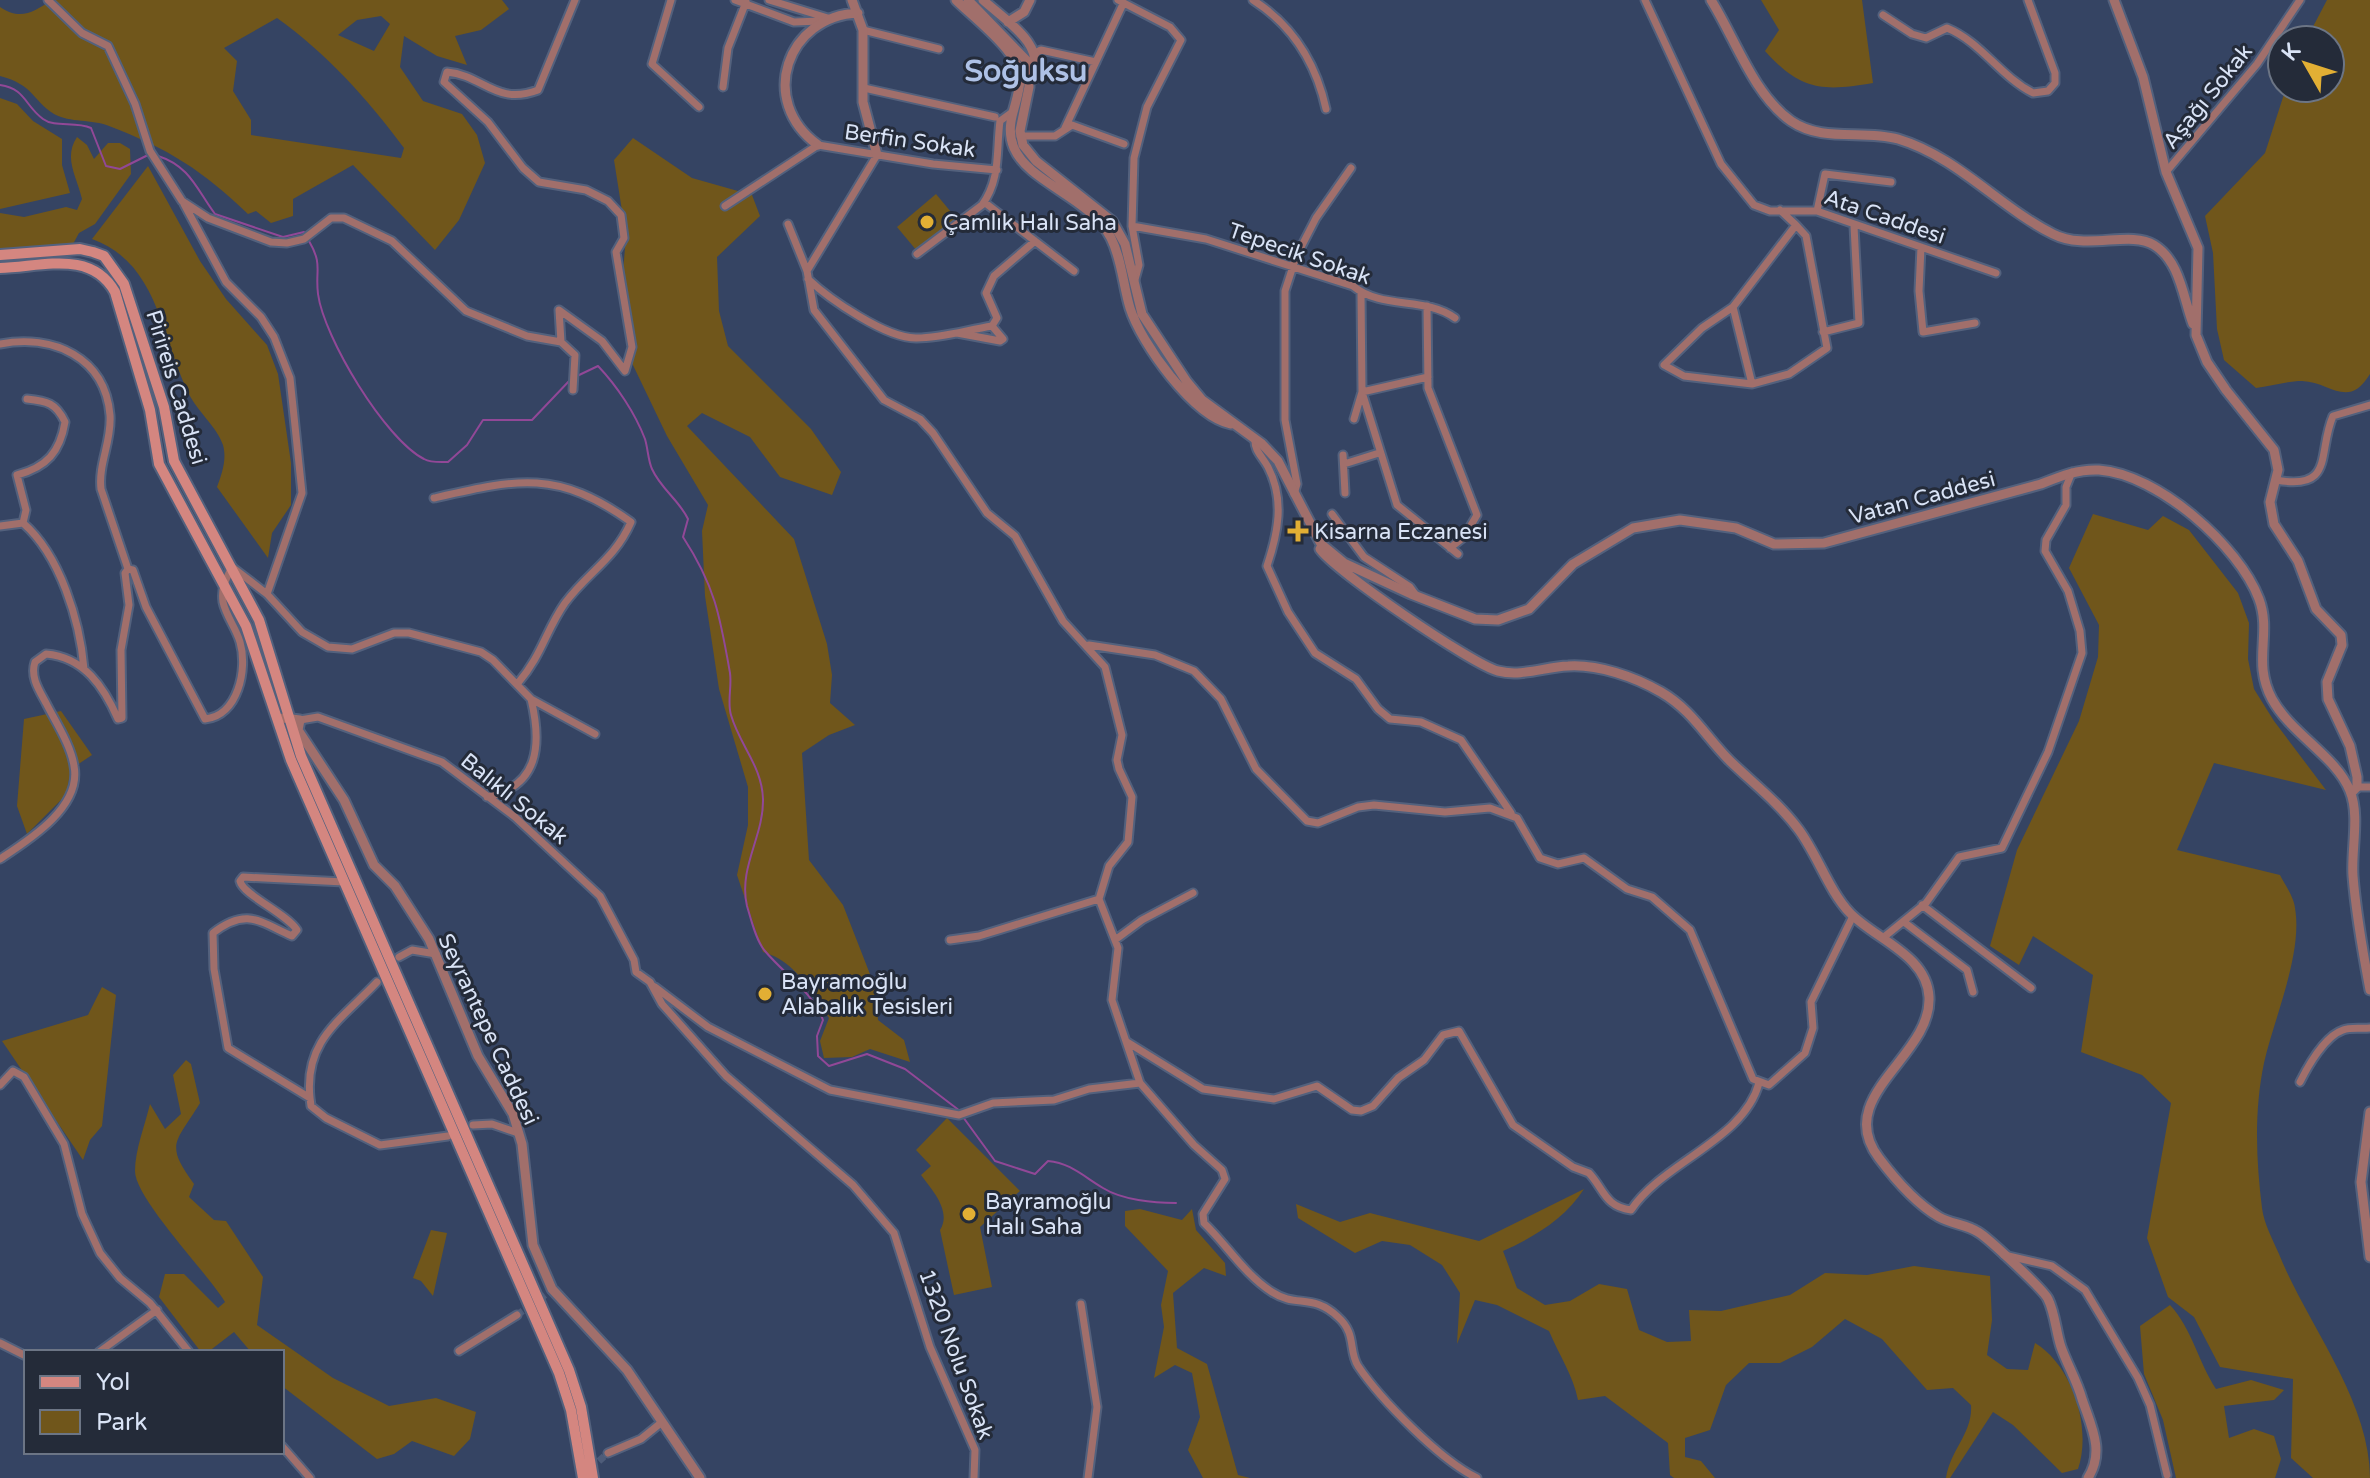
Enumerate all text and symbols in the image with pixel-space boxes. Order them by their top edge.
north arrow [2266,24,2346,104]
text: K [2276,38,2306,66]
street label: Aşağı Sokak [2158,39,2258,154]
district label: Soğuksu [965,53,1087,90]
street label: Berfin Sokak [843,119,977,163]
street label: Ata Caddesi [1821,184,1949,250]
place label: Çamlık Halı Saha [943,210,1117,236]
marker: Çamlık Halı Saha [918,213,936,231]
street label: Tepecik Sokak [1225,217,1374,290]
street label: Pirireis Caddesi [140,307,212,468]
street label: Vatan Caddesi [1846,466,1998,530]
place label: Kisarna Eczanesi [1314,519,1488,545]
marker: Kisarna Eczanesi [1289,522,1307,540]
street label: Balıklı Sokak [456,748,573,850]
street label: Seyrantepe Caddesi [432,930,544,1129]
place label: Bayramoğlu Alabalık Tesisleri [781,969,953,1020]
marker: Bayramoğlu Alabalık Tesisleri [756,985,774,1003]
place label: Bayramoğlu Halı Saha [985,1189,1111,1240]
marker: Bayramoğlu Halı Saha [960,1205,978,1223]
street label: 1320 Nolu Sokak [913,1266,999,1443]
legend [24,1350,284,1454]
text: Yol [96,1368,130,1397]
text: Park [96,1408,147,1437]

